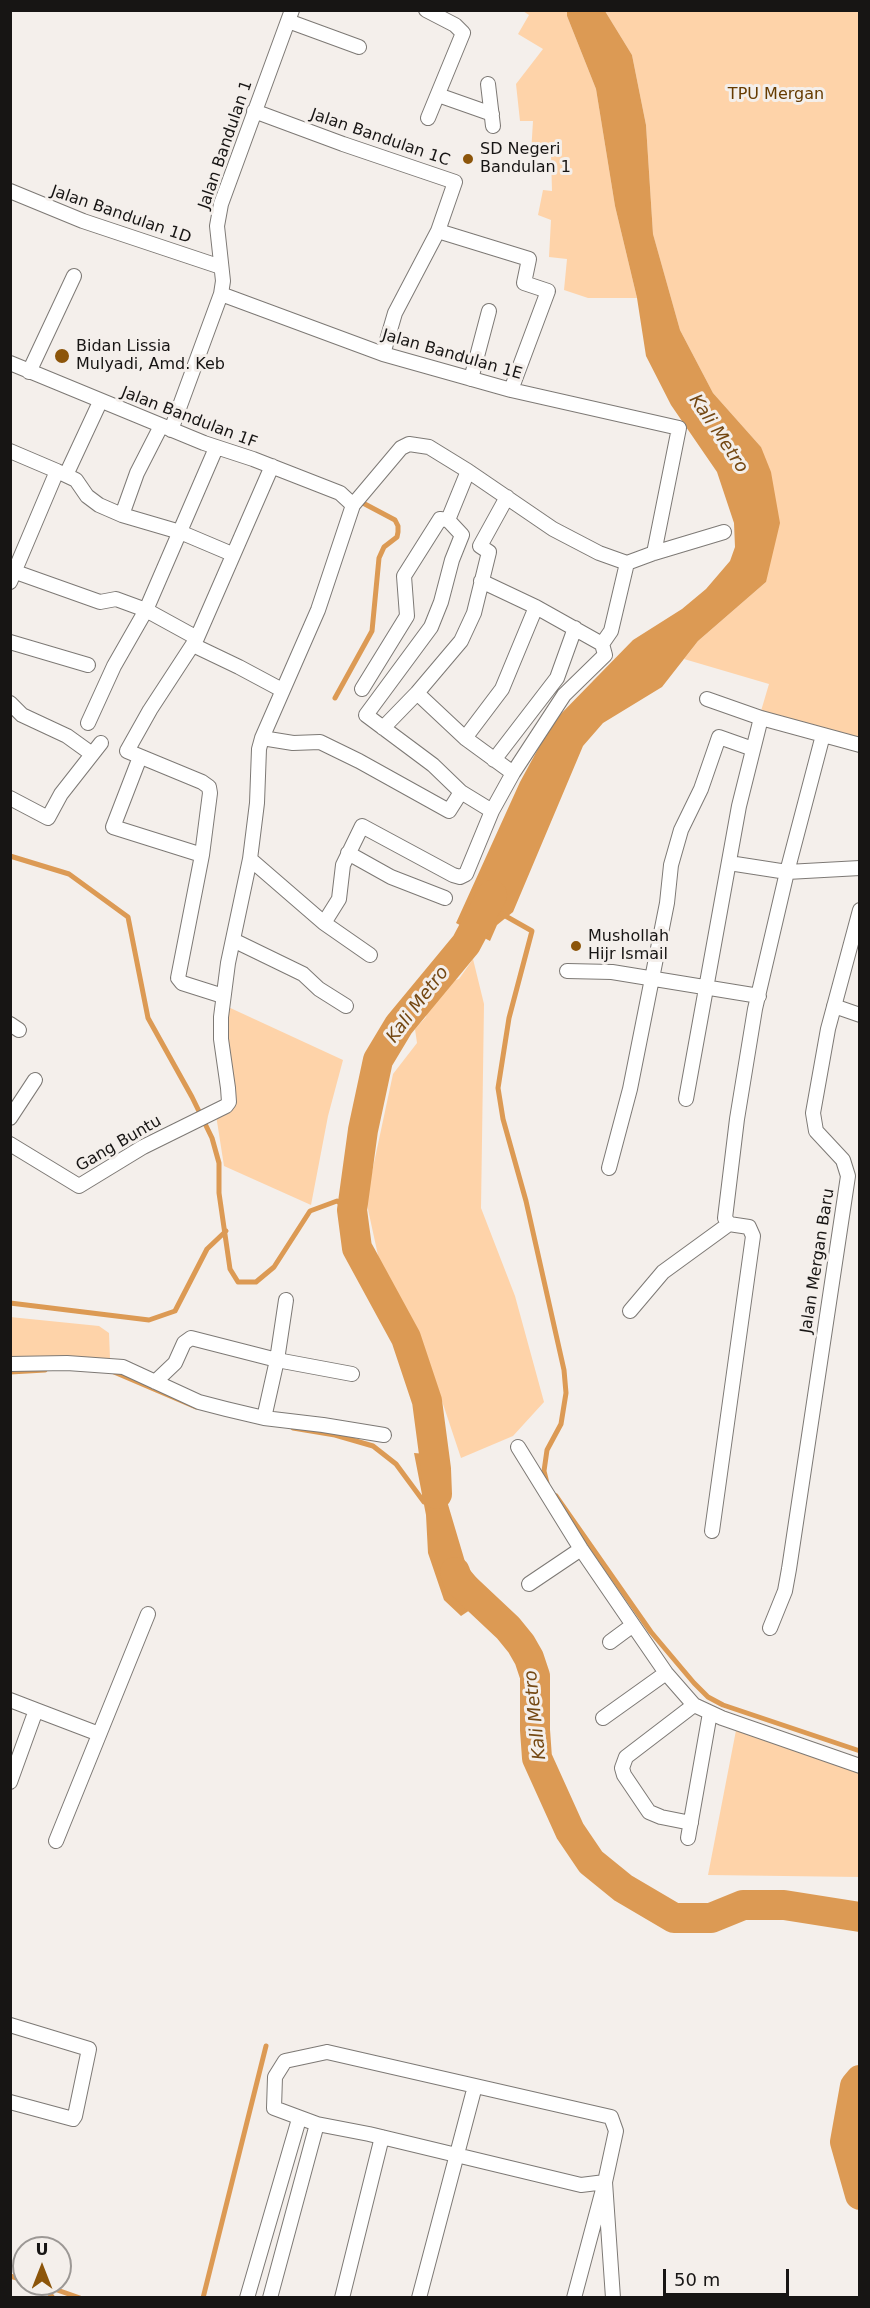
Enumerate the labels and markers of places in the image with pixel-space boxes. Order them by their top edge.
place label: SD Negeri Bandulan 1 [480,140,571,178]
marker: SD Negeri Bandulan 1 [461,152,475,166]
place label: Bidan Lissia Mulyadi, Amd. Keb [76,337,225,375]
marker: Bidan Lissia Mulyadi, Amd. Keb [53,347,71,365]
place label: Mushollah Hijr Ismail [588,927,669,965]
marker: Mushollah Hijr Ismail [569,939,583,953]

